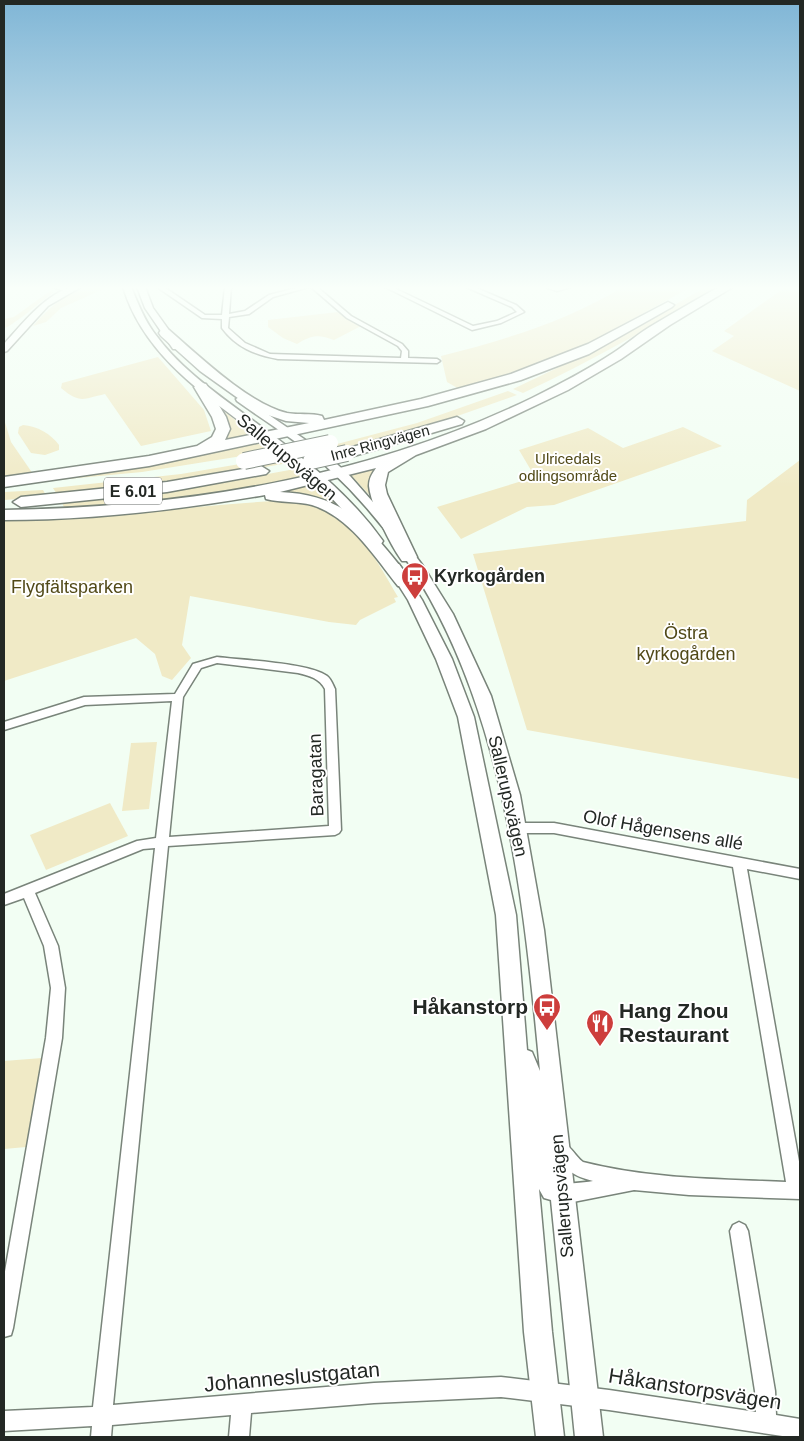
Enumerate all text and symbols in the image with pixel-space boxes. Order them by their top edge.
street label: Sallerupsvägen [233,409,341,505]
street label: Inre Ringvägen [329,421,431,464]
park label: Ulricedals odlingsområde [519,450,617,484]
road number: E 6.01 [104,478,162,504]
bus stop icon: Kyrkogården [400,561,430,600]
place label: Kyrkogården [434,566,545,586]
park label: Flygfältsparken [11,577,133,597]
park label: Östra kyrkogården [636,623,736,664]
street label: Baragatan [305,733,327,817]
street label: Sallerupsvägen [484,733,532,859]
street label: Olof Hågensens allé [581,806,745,854]
bus stop icon: Håkanstorp [532,992,562,1031]
place label: Håkanstorp [412,995,528,1018]
place label: Hang Zhou Restaurant [619,999,729,1046]
restaurant icon: Hang Zhou Restaurant [585,1008,615,1047]
street label: Sallerupsvägen [547,1133,577,1259]
street label: Johanneslustgatan [203,1357,381,1396]
street label: Håkanstorpsvägen [607,1363,783,1414]

